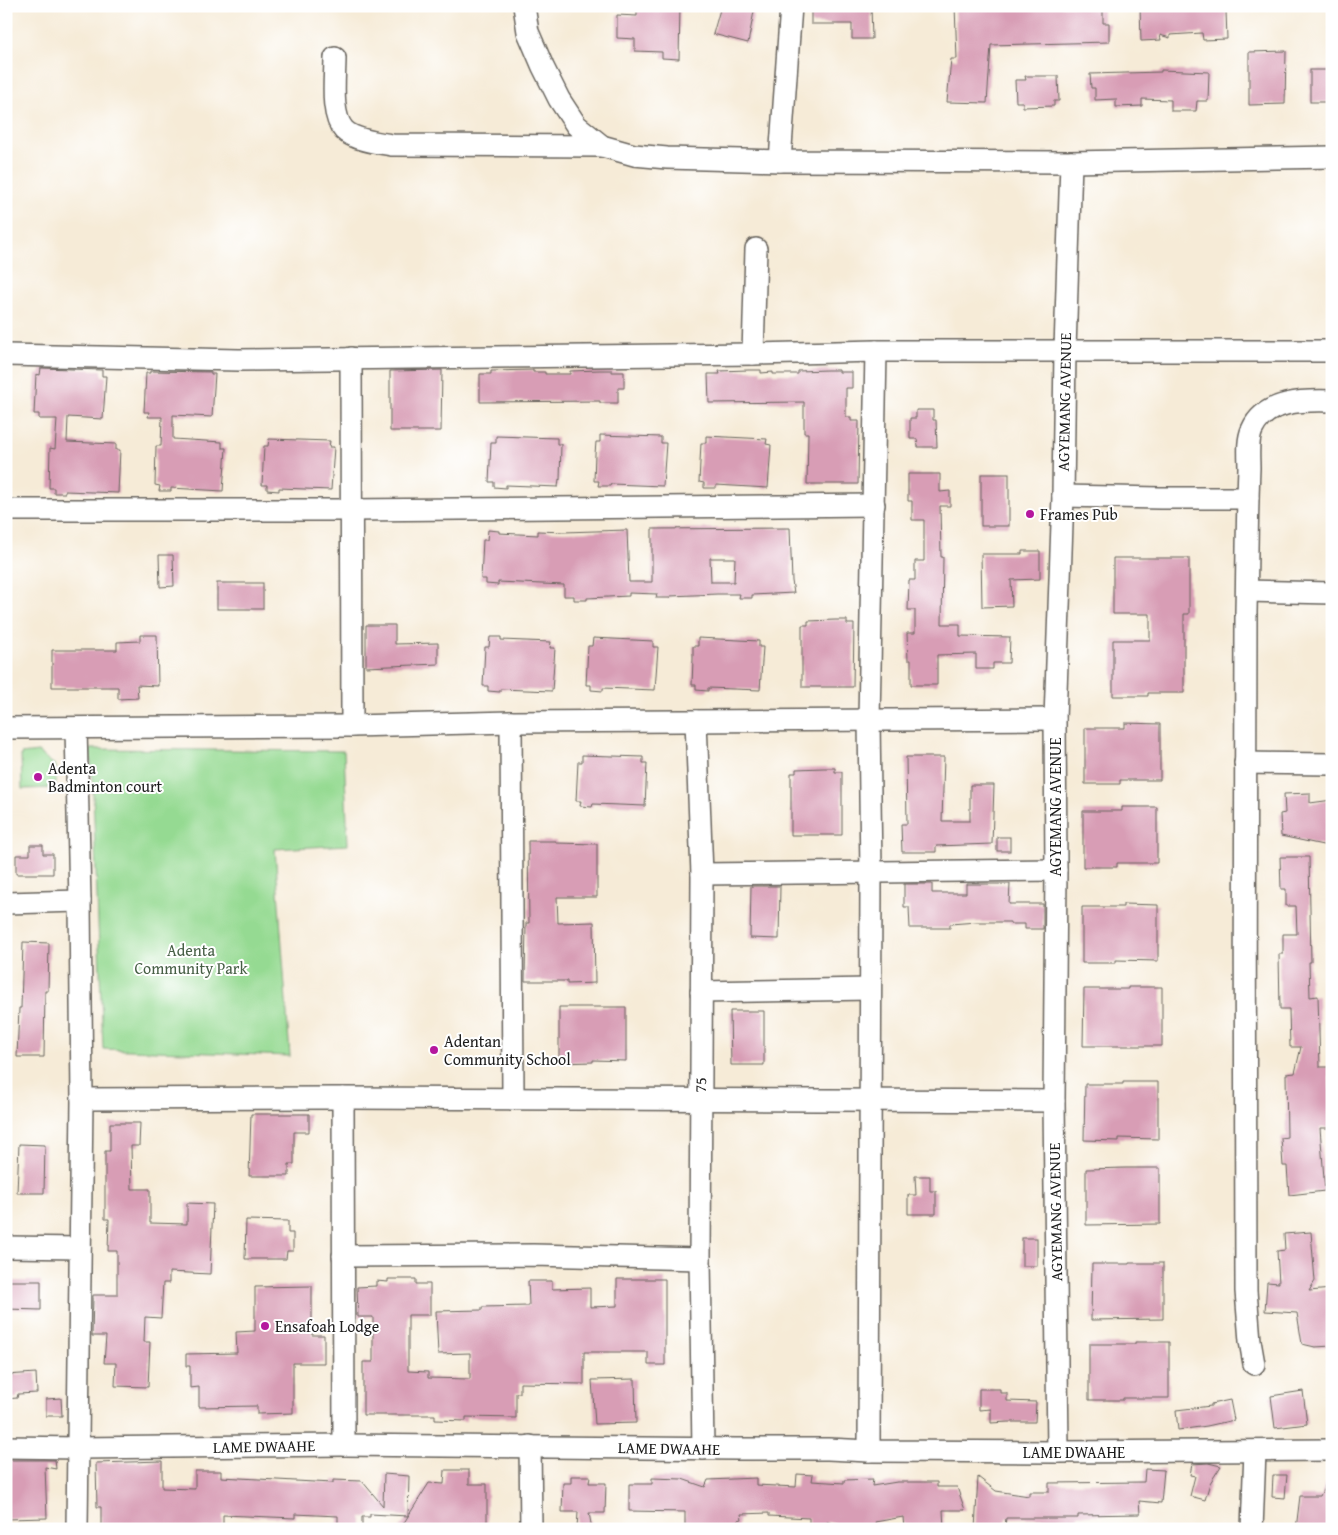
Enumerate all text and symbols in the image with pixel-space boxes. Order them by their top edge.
street label: AGYEMANG AVENUE [1051,332,1077,472]
place label: Frames Pub [1040,502,1118,526]
marker: Frames Pub [1024,508,1036,520]
street label: AGYEMANG AVENUE [1043,738,1067,876]
place label: Adenta Badminton court [48,756,163,798]
marker: Adenta Badminton court [32,771,44,783]
park label: Adenta Community Park [134,938,248,980]
place label: Adentan Community School [444,1029,571,1071]
marker: Adentan Community School [428,1044,440,1056]
street label: 75 [688,1077,712,1093]
street label: AGYEMANG AVENUE [1042,1142,1068,1282]
place label: Ensafoah Lodge [275,1314,379,1338]
marker: Ensafoah Lodge [259,1320,271,1332]
street label: LAME DWAAHE [213,1433,315,1459]
street label: LAME DWAAHE [618,1435,720,1461]
street label: LAME DWAAHE [1023,1440,1125,1464]

